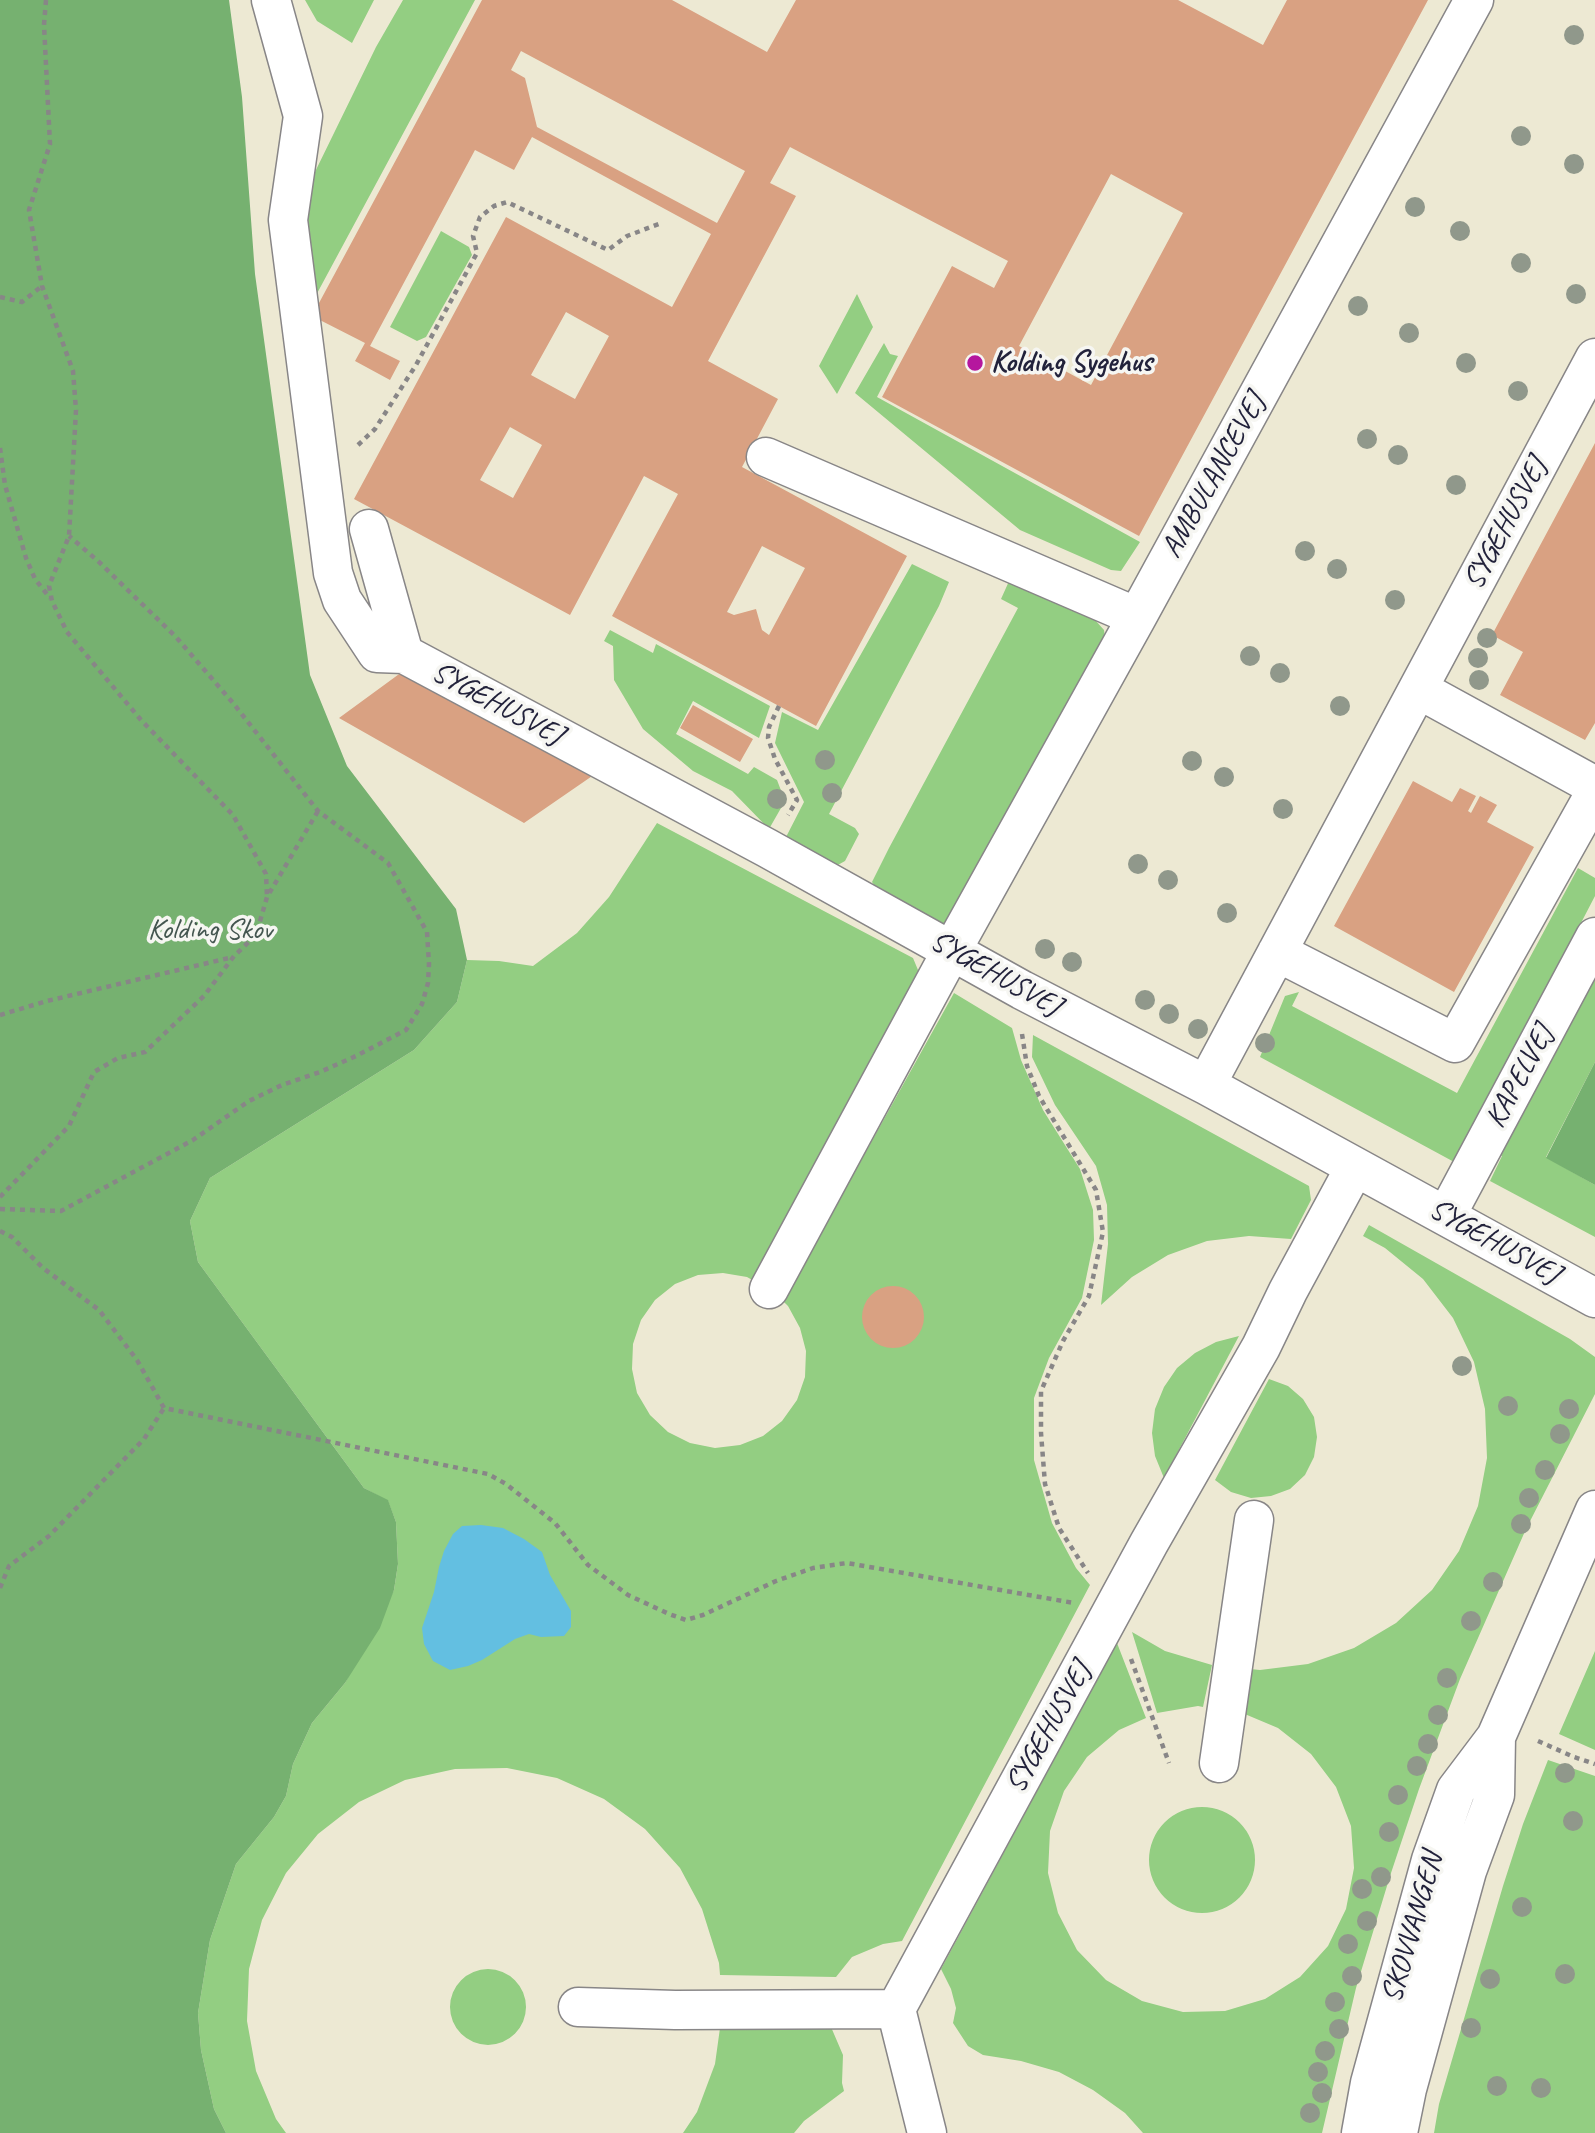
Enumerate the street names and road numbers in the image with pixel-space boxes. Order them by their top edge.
street label: AMBULANCEVEJ [1154,388,1274,564]
street label: SYGEHUSVEJ [1456,452,1556,596]
street label: SYGEHUSVEJ [425,654,569,754]
street label: SYGEHUSVEJ [924,923,1066,1025]
street label: KAPELVEJ [1478,1020,1562,1134]
street label: SYGEHUSVEJ [1423,1191,1565,1293]
street label: SYGEHUSVEJ [998,1657,1100,1799]
street label: SKOVVANGEN [1374,1849,1452,2007]

